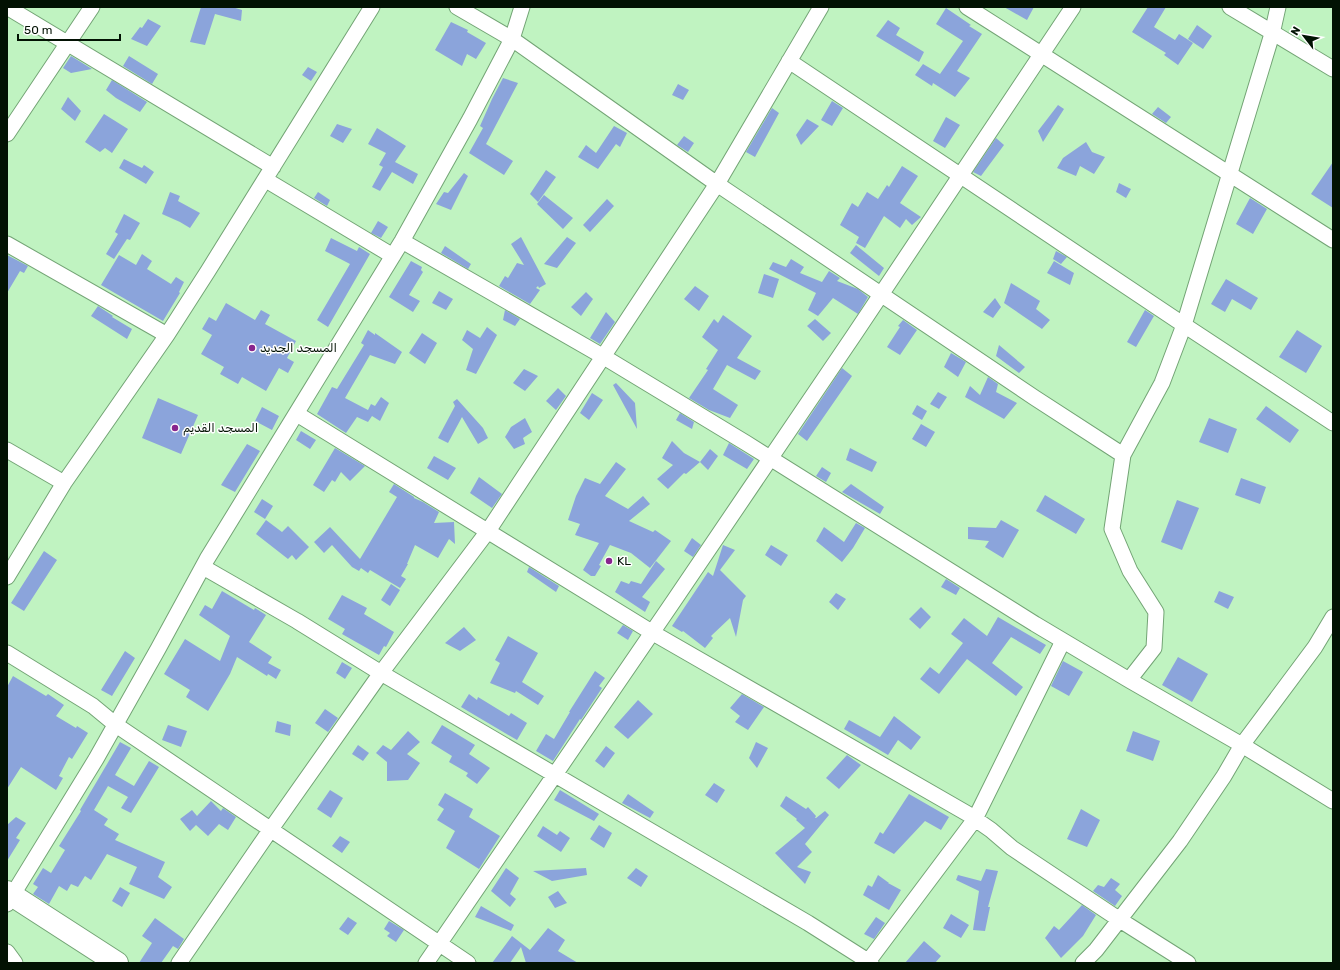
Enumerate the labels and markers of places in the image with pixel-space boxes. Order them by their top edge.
place label: المسجد الجديد [260,341,337,355]
marker: المسجد الجديد [247,343,257,353]
place label: المسجد القديم [183,421,258,436]
marker: المسجد القديم [170,423,180,433]
place label: KL [617,554,631,568]
marker: KL [604,556,614,566]

